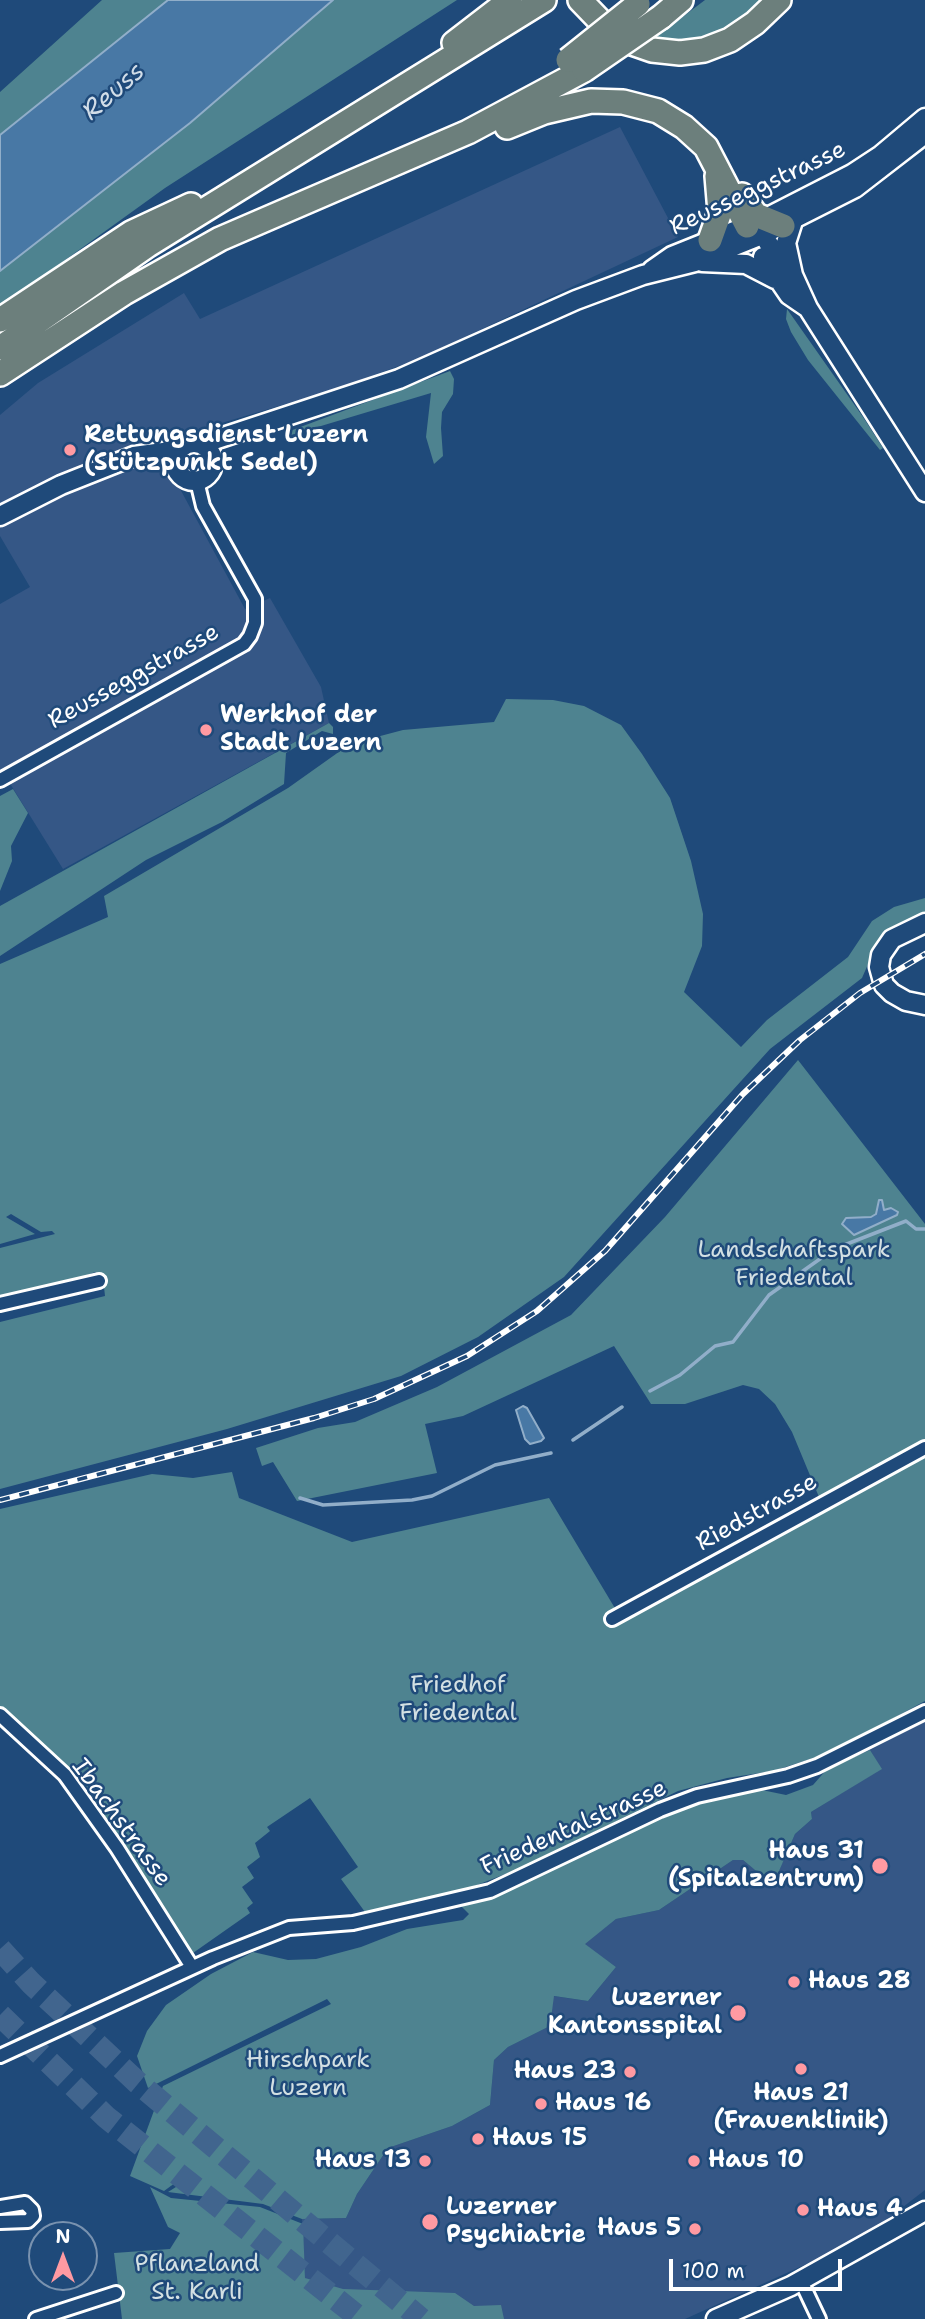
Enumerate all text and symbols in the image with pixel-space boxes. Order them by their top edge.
water label: Reuss [76,56,152,128]
street label: Reusseggstrasse [665,136,851,242]
place label: Rettungsdienst Luzern (Stützpunkt Sedel) [84,422,368,478]
marker: Rettungsdienst Luzern (Stützpunkt Sedel) [62,442,78,458]
street label: Reusseggstrasse [44,618,224,736]
place label: Werkhof der Stadt Luzern [220,702,382,758]
marker: Werkhof der Stadt Luzern [198,722,214,738]
park label: Landschaftspark Friedental [698,1237,890,1293]
street label: Riedstrasse [691,1468,823,1558]
park label: Friedhof Friedental [399,1672,517,1728]
street label: Ibachstrasse [65,1753,177,1893]
street label: Friedentalstrasse [477,1774,671,1882]
place label: Haus 31 (Spitalzentrum) [668,1838,864,1894]
marker: Haus 31 (Spitalzentrum) [870,1856,890,1876]
place label: Haus 28 [808,1968,910,1996]
marker: Haus 28 [786,1974,802,1990]
place label: Luzerner Kantonsspital [548,1985,722,2041]
marker: Luzerner Kantonsspital [728,2003,748,2023]
park label: Hirschpark Luzern [246,2047,370,2103]
place label: Haus 23 [514,2058,616,2086]
marker: Haus 21 (Frauenklinik) [793,2061,809,2077]
marker: Haus 23 [622,2064,638,2080]
place label: Haus 21 (Frauenklinik) [713,2080,889,2136]
place label: Haus 16 [555,2090,651,2118]
marker: Haus 16 [533,2096,549,2112]
place label: Haus 15 [492,2125,587,2153]
marker: Haus 15 [470,2131,486,2147]
place label: Haus 13 [315,2147,411,2175]
place label: Haus 10 [708,2147,804,2175]
marker: Haus 13 [417,2153,433,2169]
marker: Haus 10 [686,2153,702,2169]
place label: Luzerner Psychiatrie [446,2194,586,2250]
place label: Haus 4 [817,2196,903,2224]
marker: Haus 4 [795,2202,811,2218]
marker: Luzerner Psychiatrie [420,2212,440,2232]
place label: Haus 5 [597,2215,681,2243]
north arrow [28,2221,98,2291]
marker: Haus 5 [687,2221,703,2237]
text: N [55,2224,71,2249]
scale bar [673,2246,846,2290]
park label: Pflanzland St. Karli [134,2251,260,2307]
text: 100 m [682,2257,745,2285]

